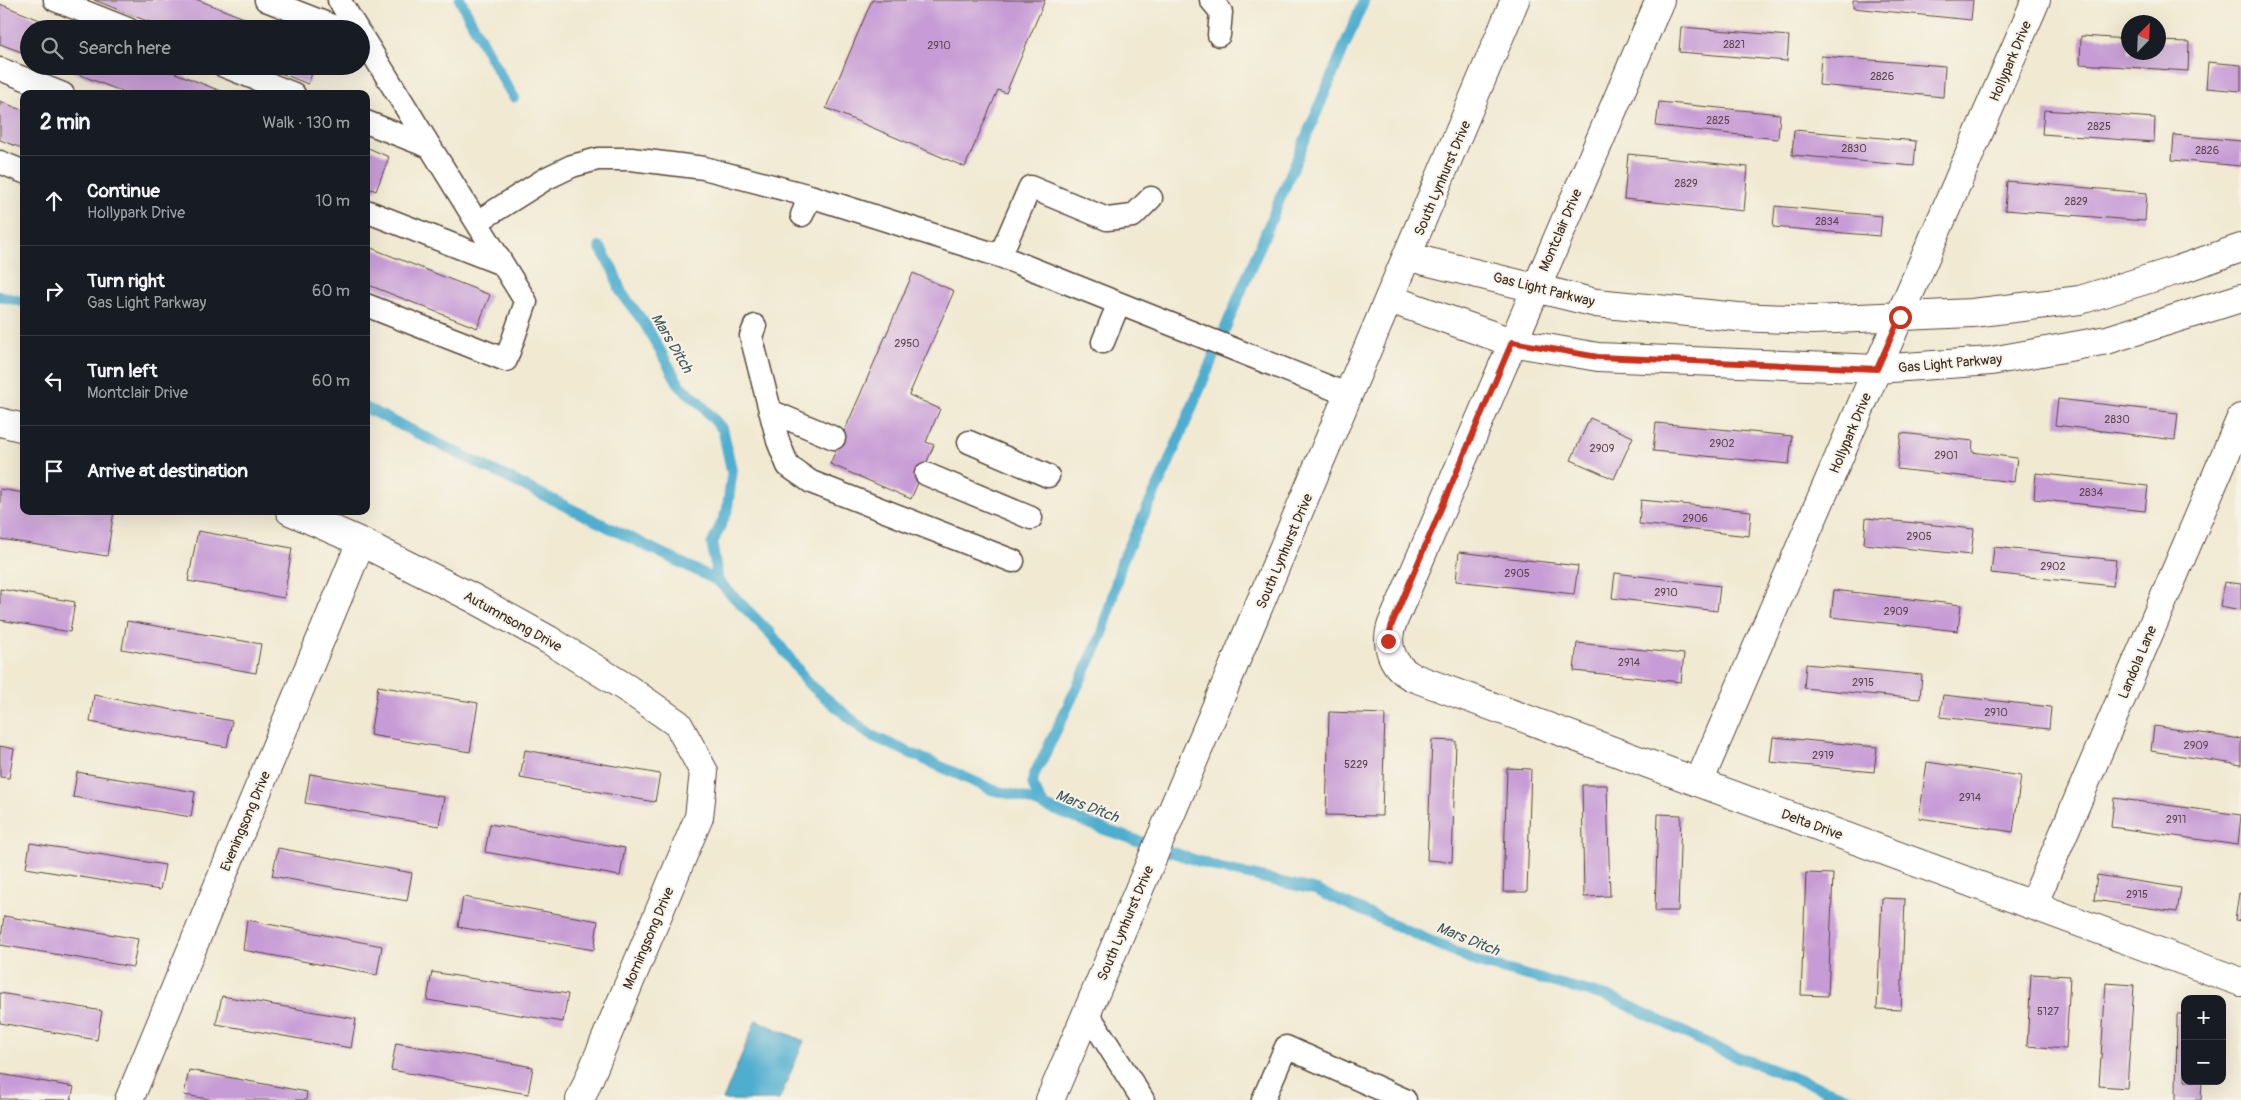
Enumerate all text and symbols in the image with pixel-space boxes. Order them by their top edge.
north arrow [2121,15,2166,60]
street label: Hollypark Drive [1986,18,2035,104]
search box [20,20,370,75]
icon: search [38,34,66,62]
text: Search here [78,36,171,60]
house number: 2821 [1723,38,1745,51]
house number: 2910 [927,39,951,52]
house number: 2826 [1870,70,1894,83]
text: 2 min [40,109,90,136]
text: Walk · 130 m [263,113,350,133]
house number: 2825 [1706,114,1730,127]
street label: South Lynhurst Drive [1411,118,1474,238]
house number: 2825 [2087,120,2111,133]
house number: 2830 [1841,142,1867,155]
house number: 2826 [2195,144,2219,157]
house number: 2829 [1674,177,1698,190]
text: Continue [87,179,160,203]
street label: Montclair Drive [1535,186,1586,274]
icon: ahead [40,187,68,215]
text: 10 m [315,191,350,211]
house number: 2829 [2064,195,2088,208]
text: Hollypark Drive [87,203,185,223]
house number: 2834 [1815,215,1840,228]
text: Turn right [87,269,165,293]
street label: Gas Light Parkway [1491,269,1597,310]
icon: right [40,277,68,305]
text: 60 m [312,281,350,301]
text: Gas Light Parkway [87,293,206,313]
route start [1889,306,1912,329]
water label: Mars Ditch [646,310,697,377]
house number: 2950 [894,337,920,350]
street label: Gas Light Parkway [1897,350,2003,377]
text: Turn left [87,359,157,383]
icon: left [40,367,68,395]
text: 60 m [312,371,350,391]
text: Montclair Drive [87,383,188,403]
street label: Hollypark Drive [1826,390,1875,476]
house number: 2830 [2104,413,2130,426]
house number: 2902 [1709,437,1735,450]
house number: 2909 [1590,442,1615,455]
house number: 2901 [1934,449,1958,462]
icon: arrive [40,457,68,485]
text: Arrive at destination [87,459,248,483]
house number: 2834 [2079,486,2104,499]
street label: South Lynhurst Drive [1253,491,1316,611]
house number: 2906 [1682,512,1708,525]
house number: 2905 [1906,530,1932,543]
house number: 2902 [2040,560,2066,573]
house number: 2905 [1504,567,1530,580]
house number: 2910 [1654,586,1678,599]
street label: Autumnsong Drive [461,587,565,655]
house number: 2909 [1884,605,1909,618]
street label: Landola Lane [2114,623,2161,701]
route end [1377,630,1400,653]
house number: 2914 [1618,656,1641,669]
house number: 2915 [1852,676,1874,689]
house number: 2910 [1984,706,2008,719]
house number: 2909 [2184,739,2209,752]
house number: 2919 [1812,749,1834,762]
house number: 5229 [1344,758,1368,771]
street label: Eveningsong Drive [217,769,274,874]
water label: Mars Ditch [1053,786,1122,827]
house number: 2914 [1959,791,1982,804]
street label: Delta Drive [1779,806,1845,843]
house number: 2911 [2166,813,2186,826]
street label: South Lynhurst Drive [1094,863,1157,983]
street label: Morningsong Drive [619,884,678,992]
house number: 2915 [2126,888,2148,901]
water label: Mars Ditch [1434,918,1503,961]
map controls [2181,995,2226,1085]
button: + [2181,995,2226,1040]
house number: 5127 [2037,1005,2059,1018]
button: − [2181,1040,2226,1085]

